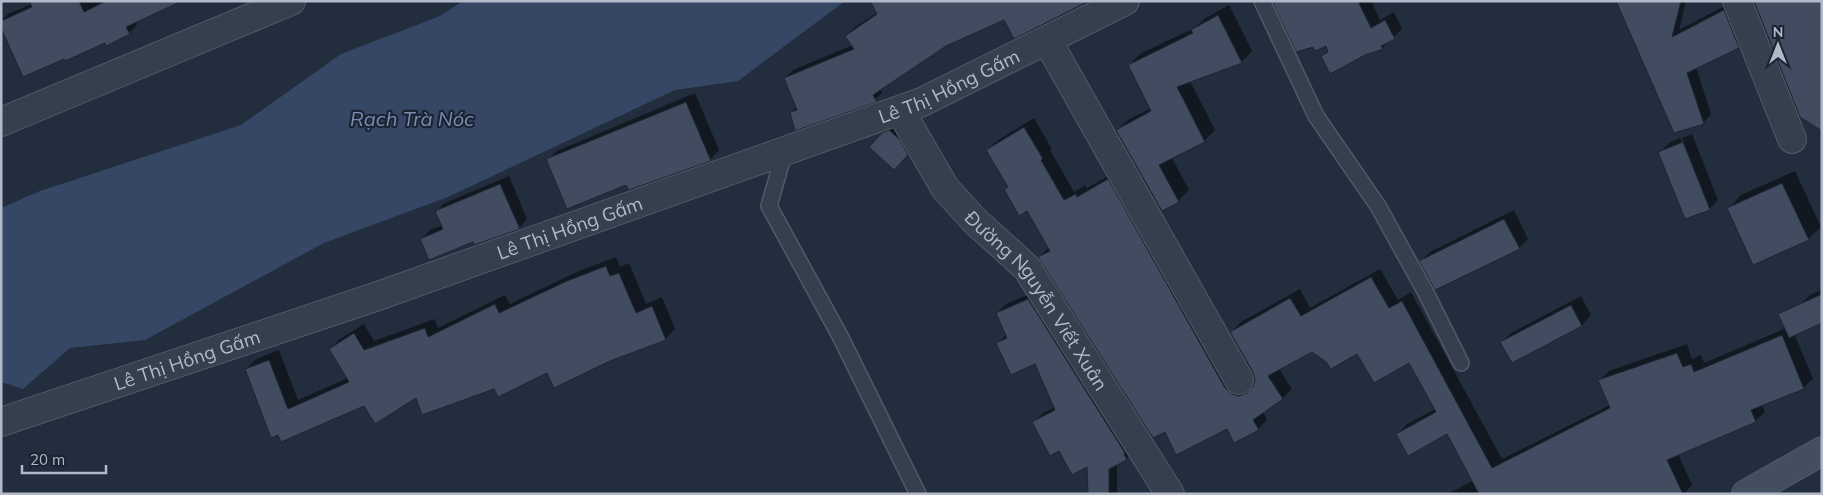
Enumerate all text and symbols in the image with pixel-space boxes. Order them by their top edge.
north arrow [1753,20,1803,70]
text: N [1773,23,1783,41]
street label: Lê Thị Hồng Gấm [875,43,1023,129]
water label: Rạch Trà Nóc [350,106,474,131]
street label: Lê Thị Hồng Gấm [494,191,646,265]
street label: Đường Nguyễn Viết Xuân [960,206,1113,395]
street label: Lê Thị Hồng Gấm [111,324,263,395]
scale bar [22,442,106,474]
text: 20 m [30,450,65,469]

